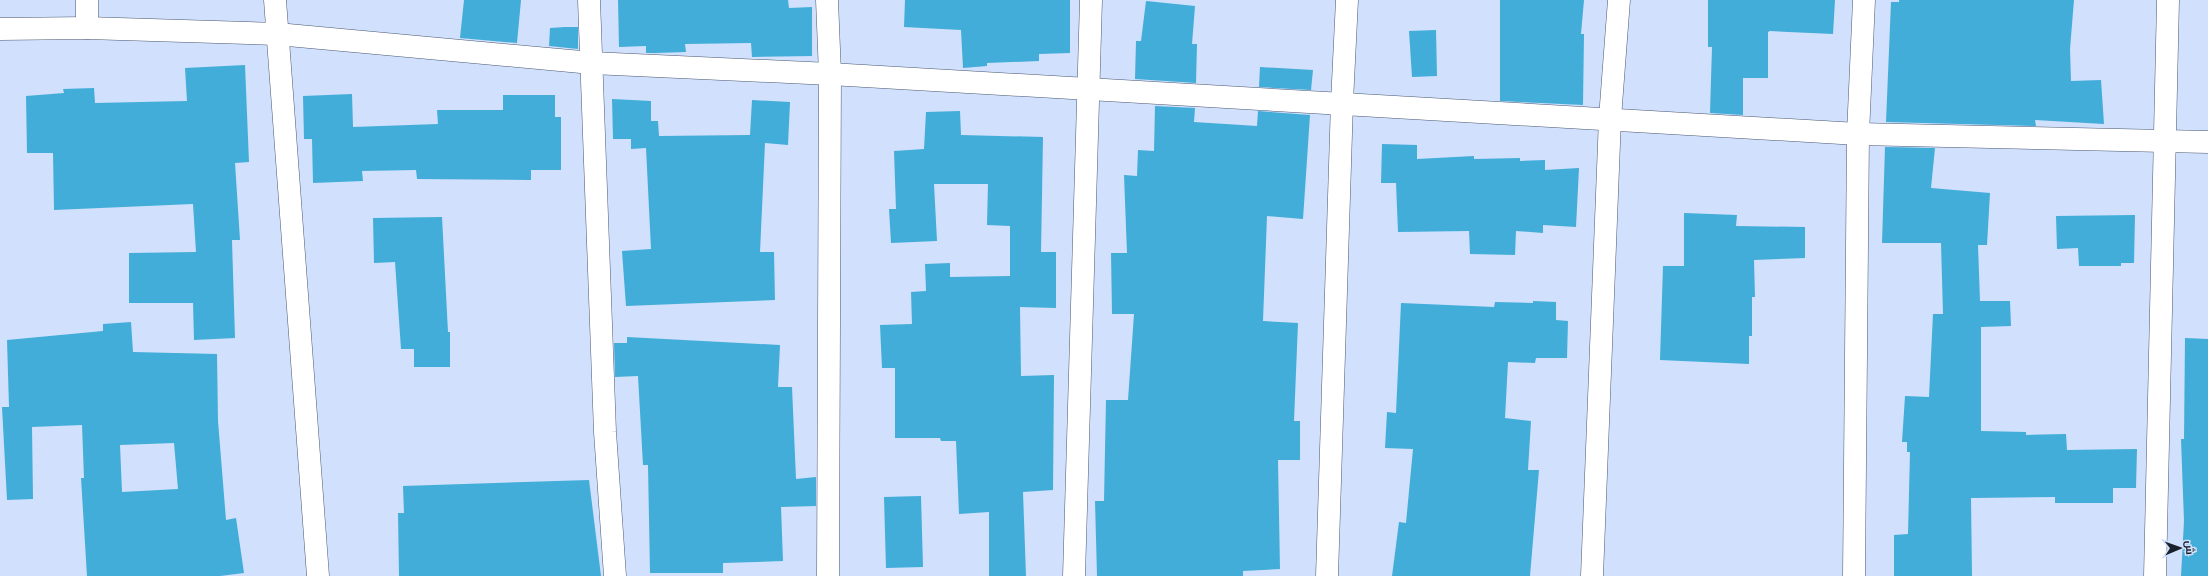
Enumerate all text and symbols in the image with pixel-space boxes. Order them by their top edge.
north arrow [2160,528,2200,568]
text: ش [2183,540,2197,555]

